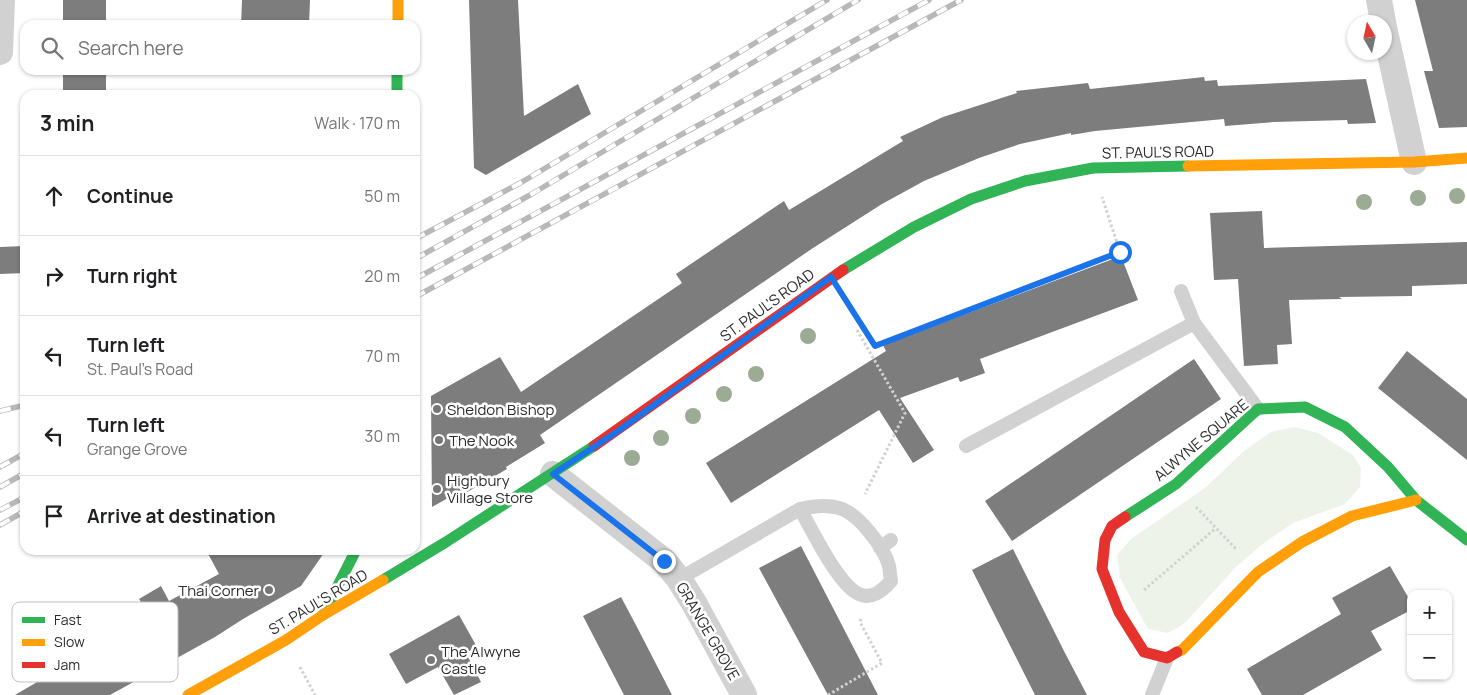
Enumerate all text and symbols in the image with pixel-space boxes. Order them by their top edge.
north arrow [1347,15,1392,60]
search box [20,20,420,75]
icon: search [38,34,66,62]
text: Search here [78,35,184,61]
text: 3 min [40,109,94,137]
text: Walk · 170 m [314,112,400,134]
street label: ST. PAUL'S ROAD [1102,141,1214,163]
icon: ahead [40,182,68,210]
text: Continue [87,183,173,209]
text: 50 m [364,185,400,207]
route start [1109,241,1132,264]
icon: right [40,262,68,290]
text: Turn right [87,263,177,289]
street label: ST. PAUL'S ROAD [715,264,819,346]
text: 20 m [364,265,400,287]
text: Turn left [87,332,165,358]
icon: left [40,342,68,370]
text: 70 m [365,345,400,367]
text: St. Paul's Road [87,358,193,380]
street label: ALWYNE SQUARE [1149,394,1253,486]
place label: Sheldon Bishop [447,399,554,420]
marker: Sheldon Bishop [431,403,443,415]
text: Turn left [87,412,165,438]
icon: left [40,422,68,450]
text: 30 m [365,425,400,447]
place label: The Nook [449,430,515,451]
marker: The Nook [433,434,445,446]
text: Grange Grove [87,438,187,460]
place label: Highbury Village Store [447,470,533,508]
marker: Highbury Village Store [431,483,443,495]
icon: arrive [40,502,68,530]
text: Arrive at destination [87,503,276,529]
route end [653,550,676,573]
street label: ST. PAUL'S ROAD [265,564,371,640]
street label: GRANGE GROVE [671,578,745,684]
place label: Thai Corner [178,580,260,601]
marker: Thai Corner [263,584,275,596]
map controls [1407,590,1452,680]
button: + [1407,590,1452,635]
legend [12,602,178,682]
text: Fast [54,610,82,629]
text: Slow [54,632,85,651]
button: − [1407,635,1452,680]
place label: The Alwyne Castle [441,641,521,679]
marker: The Alwyne Castle [425,654,437,666]
text: Jam [54,655,80,674]

